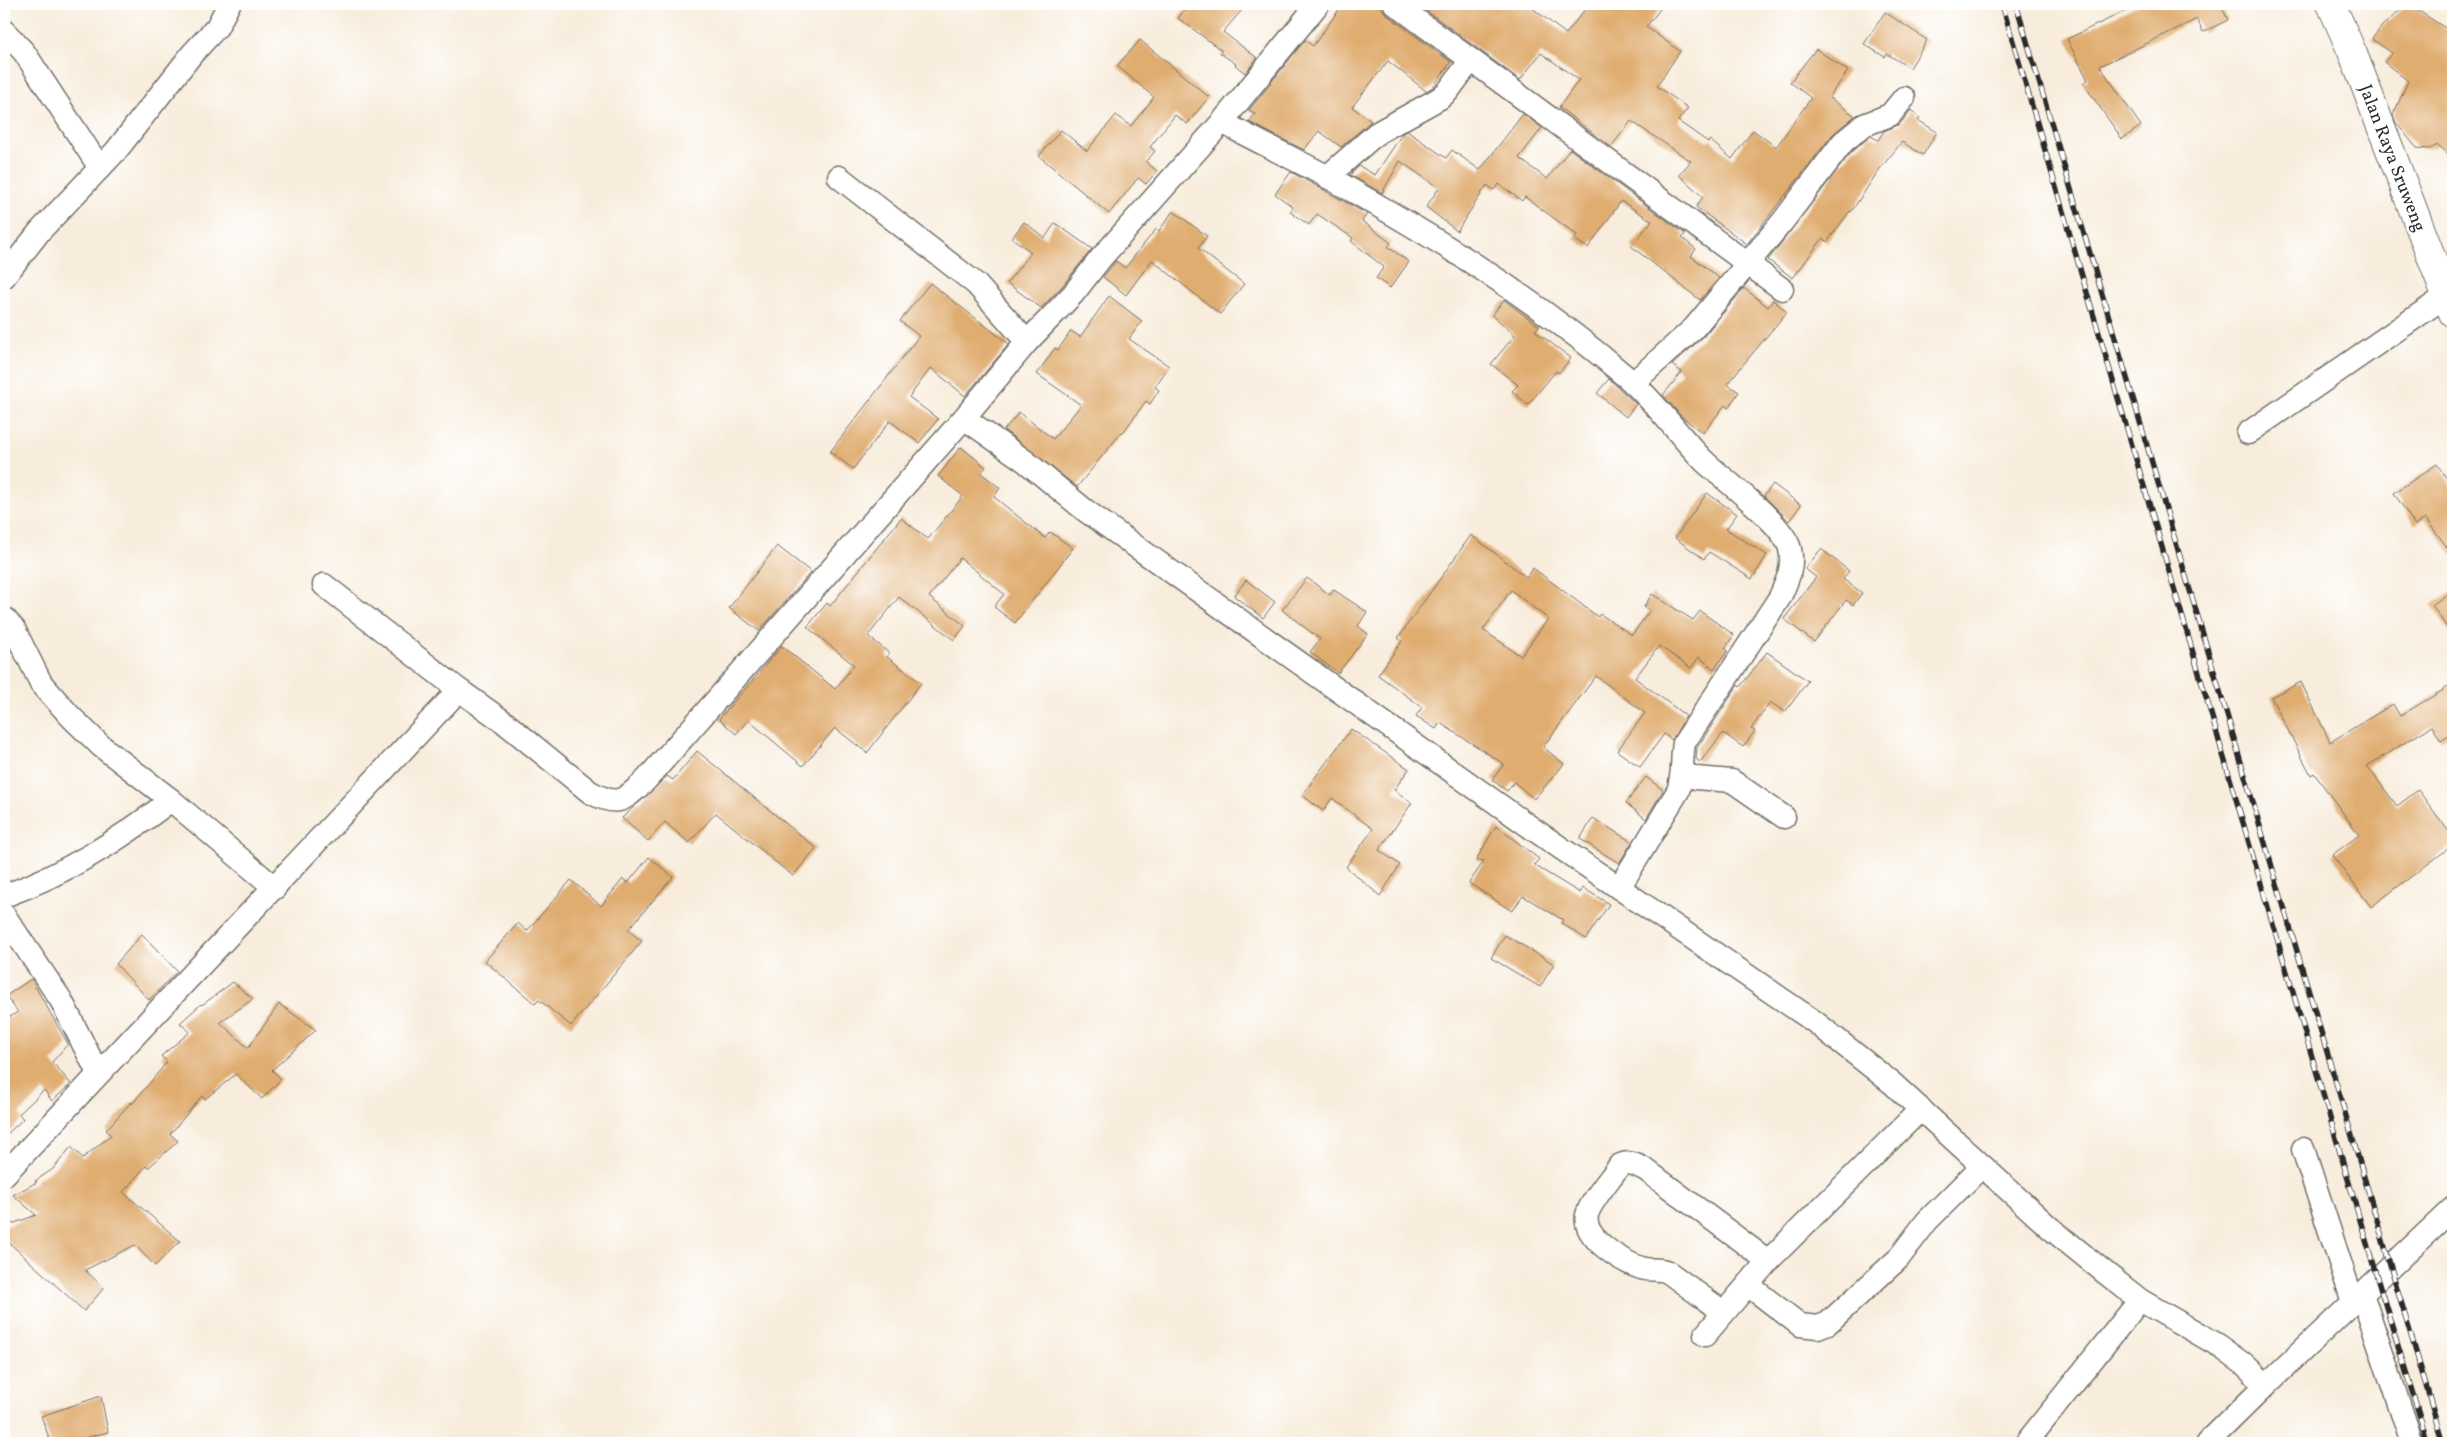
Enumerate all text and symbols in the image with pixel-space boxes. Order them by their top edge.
street label: Jalan Raya Sruweng [2352,81,2431,236]

